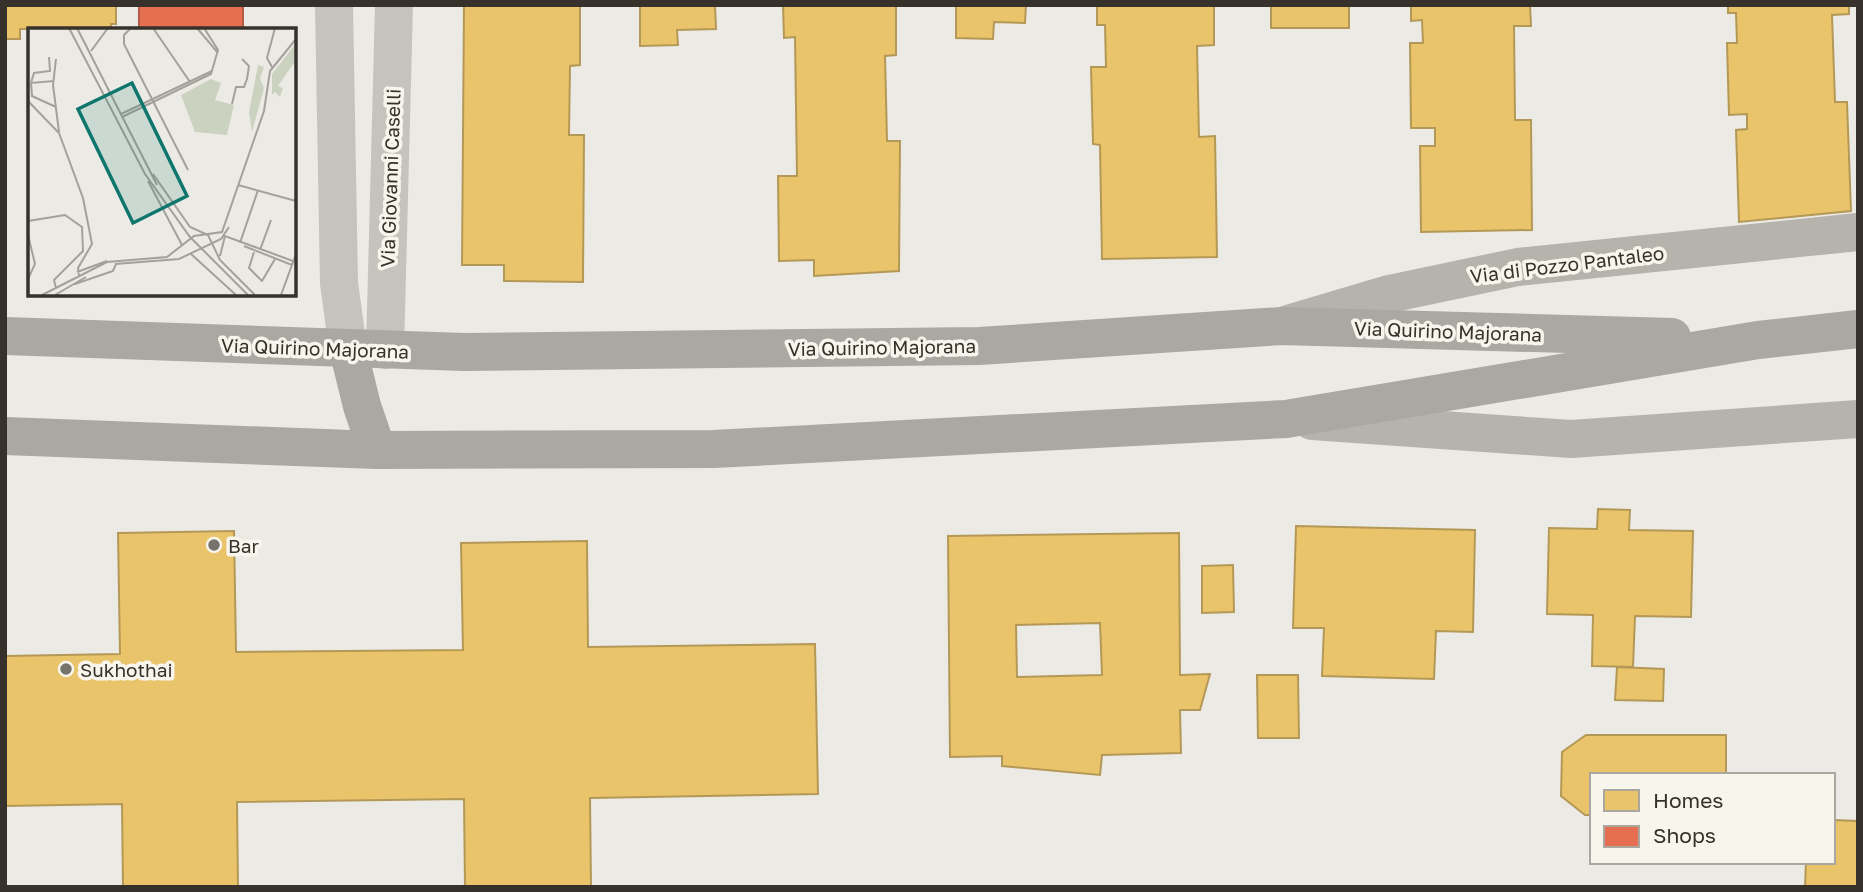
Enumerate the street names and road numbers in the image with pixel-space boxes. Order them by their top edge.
street label: Via Giovanni Caselli [375,88,405,268]
street label: Via di Pozzo Pantaleo [1469,241,1665,287]
street label: Via Quirino Majorana [1354,316,1542,346]
street label: Via Quirino Majorana [221,333,409,363]
street label: Via Quirino Majorana [788,334,976,360]

